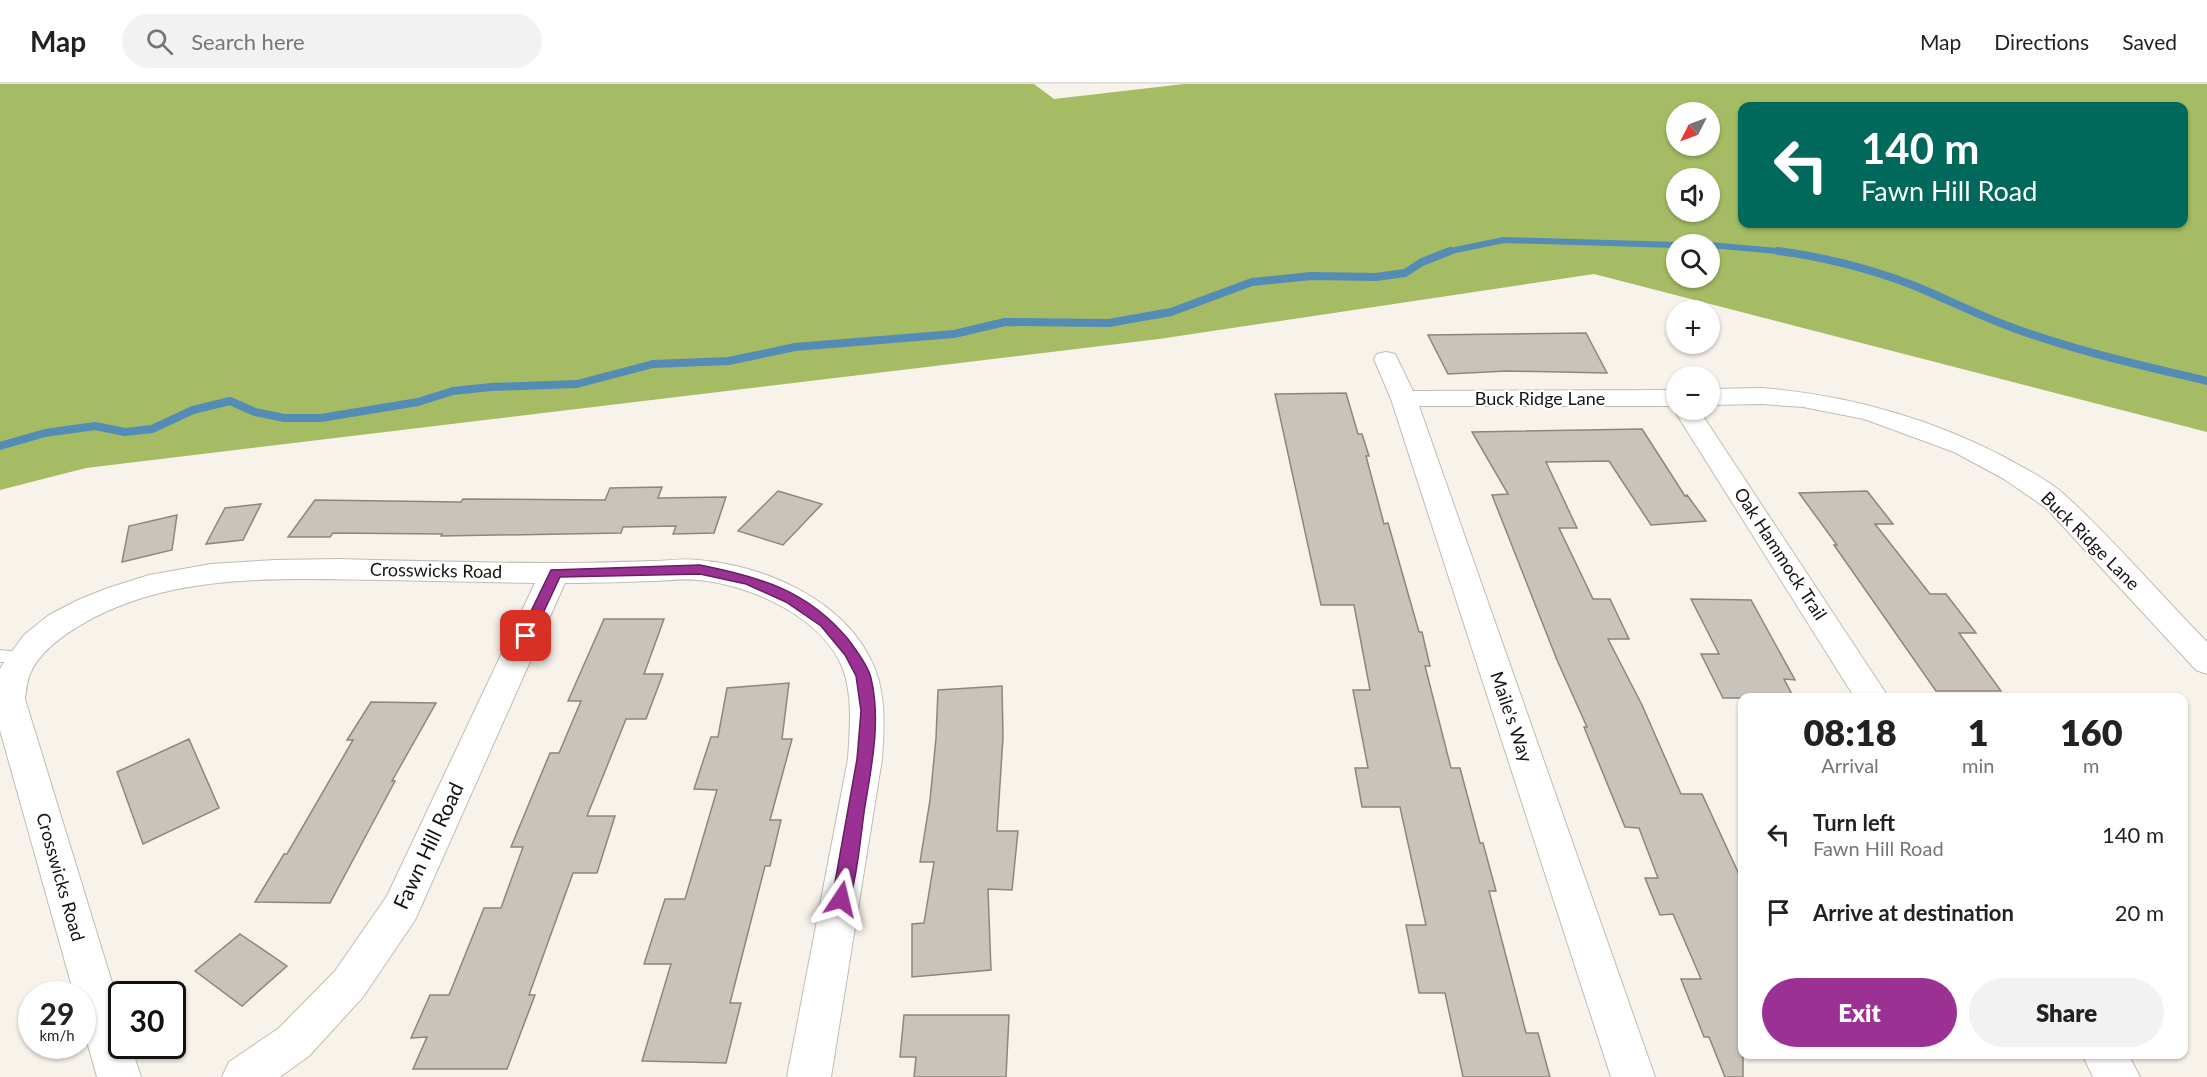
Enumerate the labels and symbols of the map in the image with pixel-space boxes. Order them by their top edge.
north arrow [1666,102,1720,156]
street label: Buck Ridge Lane [1475,387,1605,409]
street label: Oak Hammock Trail [1730,483,1832,624]
street label: Buck Ridge Lane [2037,486,2145,594]
street label: Crosswicks Road [370,558,502,582]
pin [500,610,551,661]
street label: Maile's Way [1486,668,1538,766]
street label: Fawn Hill Road [387,778,468,913]
street label: Crosswicks Road [32,810,90,943]
position arrow [809,867,873,931]
speed limit sign: 30 [108,981,186,1059]

